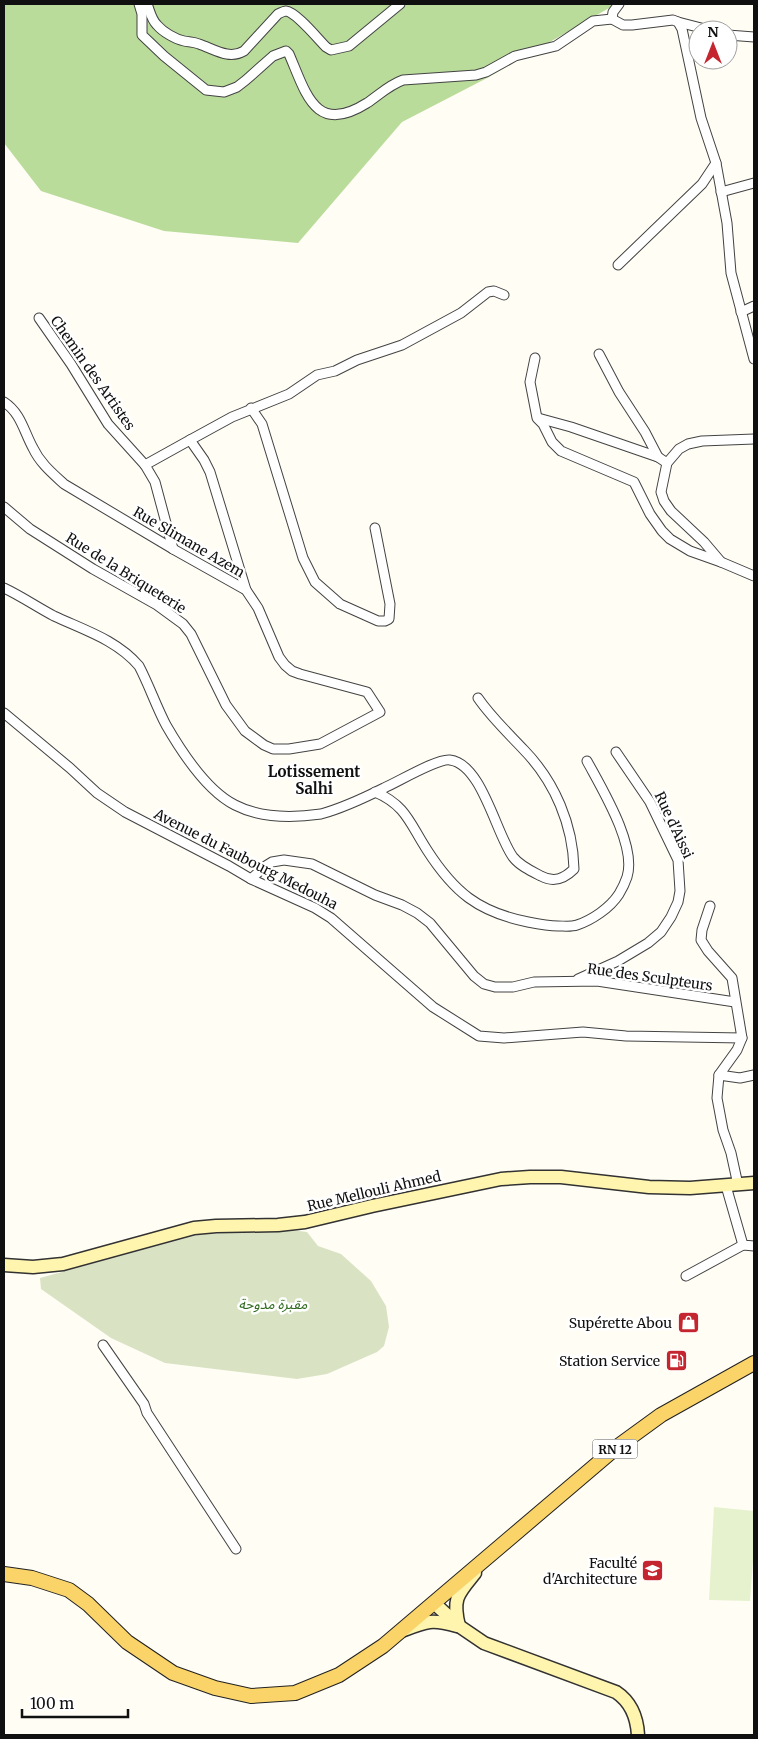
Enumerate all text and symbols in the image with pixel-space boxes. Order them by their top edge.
north arrow [688,20,738,70]
text: N [707,23,719,41]
street label: Chemin des Artistes [47,312,139,434]
street label: Rue Slimane Azem [130,503,248,581]
street label: Rue de la Briqueterie [63,529,189,617]
district label: Lotissement Salhi [268,762,360,798]
street label: Rue d'Aissi [651,789,698,862]
street label: Avenue du Faubourg Medouha [150,804,341,913]
street label: Rue des Sculpteurs [586,959,714,995]
street label: Rue Mellouli Ahmed [305,1167,443,1215]
park label: مقبرة مدوحة [239,1295,308,1313]
shop icon: Supérette Abou [676,1311,700,1335]
place label: Supérette Abou [569,1314,672,1332]
fuel station icon: Station Service [664,1349,688,1373]
place label: Station Service [559,1352,660,1370]
road number: RN 12 [592,1440,638,1458]
place label: Faculté d'Architecture [543,1554,637,1588]
school or university icon: Faculté d'Architecture [641,1559,665,1583]
scale bar [22,1686,129,1718]
text: 100 m [30,1694,74,1713]

